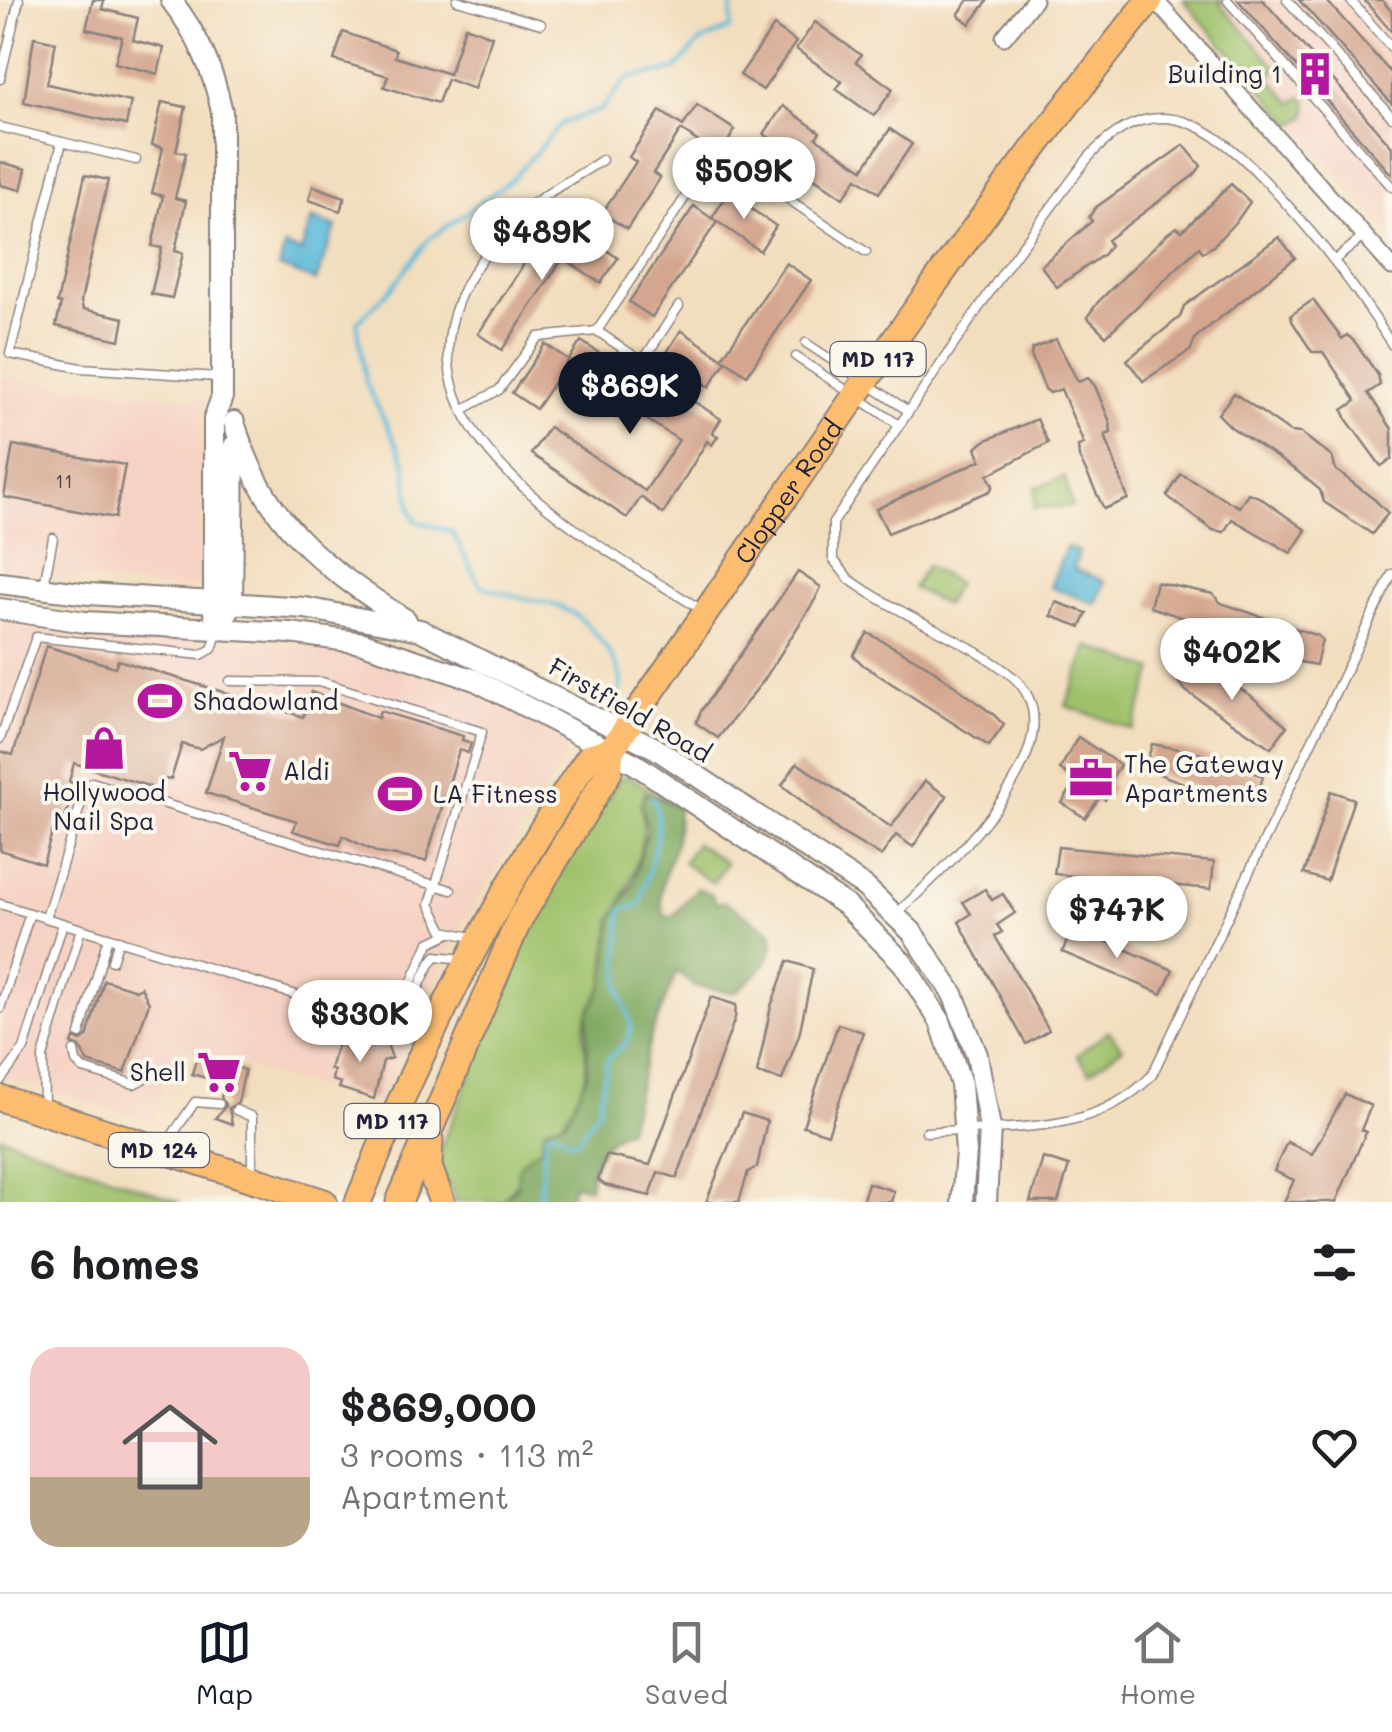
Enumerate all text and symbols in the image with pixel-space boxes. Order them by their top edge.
building icon: Building 1 [1291,50,1339,98]
place label: Building 1 [1168,57,1282,89]
pin: $509K [674,137,814,222]
text: $509K [694,148,794,190]
pin: $489K [472,198,612,283]
text: $489K [492,209,592,251]
road number: MD 117 [830,342,926,376]
pin: $869K [560,352,700,437]
text: $869K [580,363,680,405]
street label: Clopper Road [727,413,849,570]
house number: 11 [55,467,73,493]
pin: $402K [1162,618,1302,703]
text: $402K [1182,629,1282,671]
street label: Firstfield Road [543,650,718,769]
sports icon: Shadowland [136,677,184,725]
place label: Shadowland [193,684,338,716]
shop icon: Hollywood Nail Spa [80,724,128,772]
supermarket icon: Aldi [226,747,274,795]
place label: The Gateway Apartments [1124,747,1284,808]
place label: Aldi [283,754,330,786]
office icon: The Gateway Apartments [1067,754,1115,802]
sports icon: LA Fitness [376,770,424,818]
place label: Hollywood Nail Spa [42,775,166,836]
place label: LA Fitness [433,777,558,809]
pin: $747K [1047,876,1187,961]
text: $747K [1069,887,1165,929]
pin: $330K [290,980,430,1065]
text: $330K [310,991,410,1033]
supermarket icon: Shell [195,1048,243,1096]
place label: Shell [130,1055,186,1087]
road number: MD 117 [344,1104,440,1138]
road number: MD 124 [109,1133,209,1167]
text: 6 homes [30,1235,200,1290]
icon: filters [1307,1235,1362,1290]
text: $869,000 [340,1378,537,1433]
icon: home [110,1387,230,1507]
icon: heart [1307,1420,1362,1475]
text: 3 rooms · 113 m² [340,1433,594,1475]
text: Apartment [340,1475,509,1517]
tab: Map [196,1615,253,1711]
tab: Saved [645,1615,728,1711]
tab: Home [1120,1615,1196,1711]

